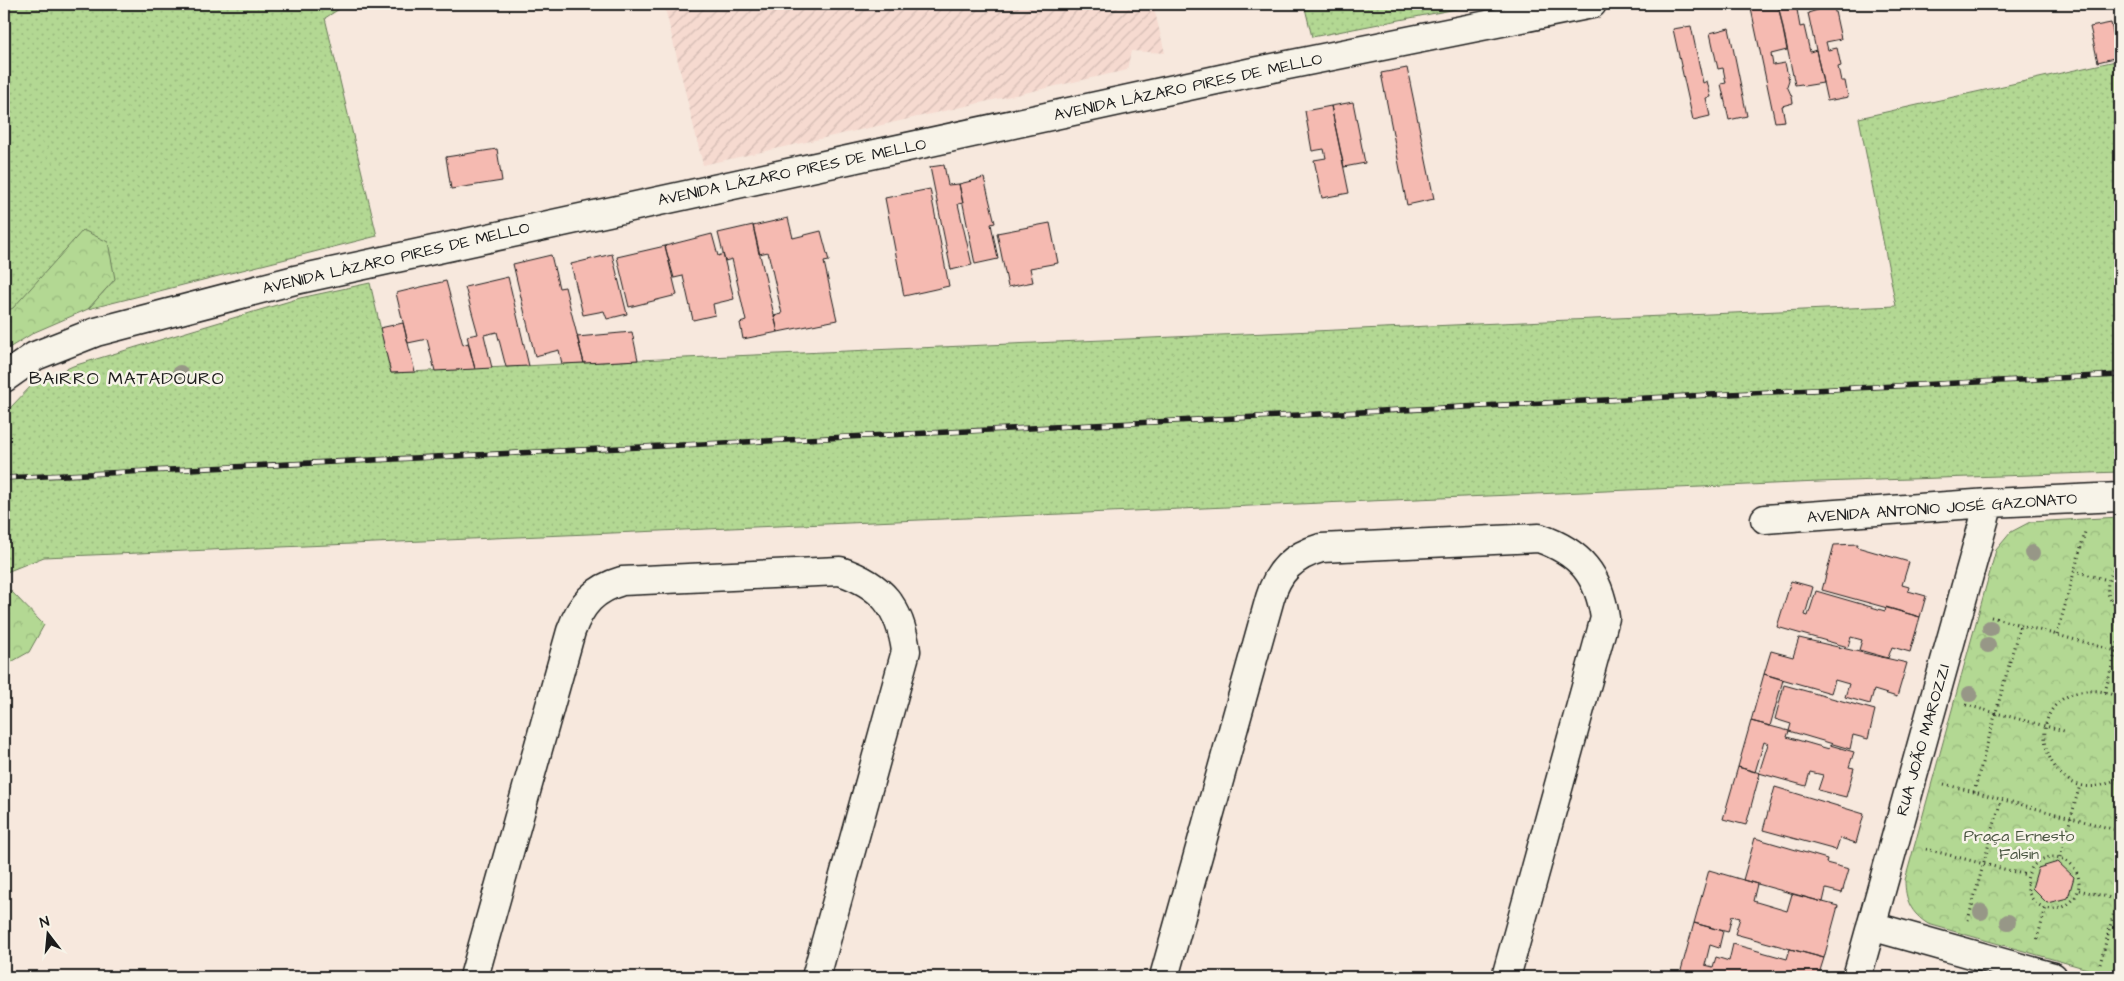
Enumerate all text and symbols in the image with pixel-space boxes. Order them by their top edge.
street label: AVENIDA LÁZARO PIRES DE MELLO [1052,48,1325,126]
street label: AVENIDA LÁZARO PIRES DE MELLO [656,133,929,211]
street label: AVENIDA LÁZARO PIRES DE MELLO [260,216,532,300]
district label: BAIRRO MATADOURO [29,366,225,391]
street label: AVENIDA ANTONIO JOSÉ GAZONATO [1806,488,2078,528]
street label: RUA JOÃO MAROZZI [1891,662,1955,818]
park label: Praça Ernesto Falsin [1964,825,2074,865]
north arrow [22,908,72,958]
text: N [38,912,52,933]

